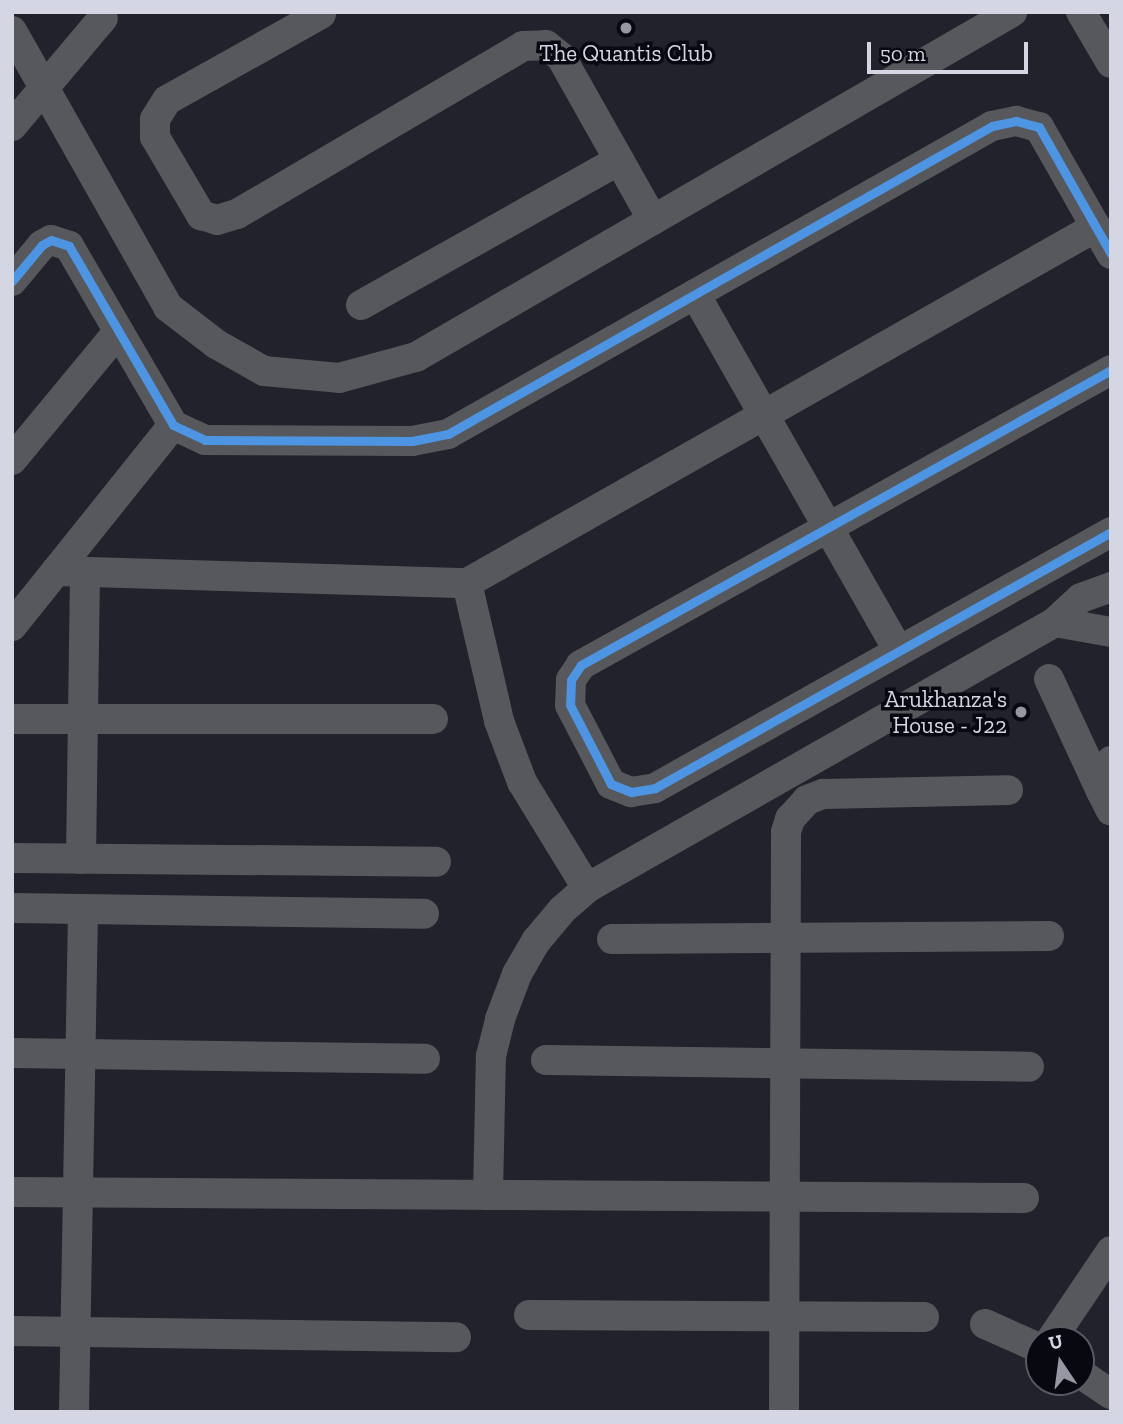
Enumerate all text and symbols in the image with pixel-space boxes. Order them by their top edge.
marker: The Quantis Club [618,20,634,36]
scale bar [871,28,1032,72]
place label: The Quantis Club [539,39,713,67]
text: 50 m [880,41,926,66]
place label: Arukhanza's House - J22 [885,685,1007,739]
marker: Arukhanza's House - J22 [1013,704,1029,720]
north arrow [1025,1326,1095,1396]
text: U [1046,1329,1065,1355]

